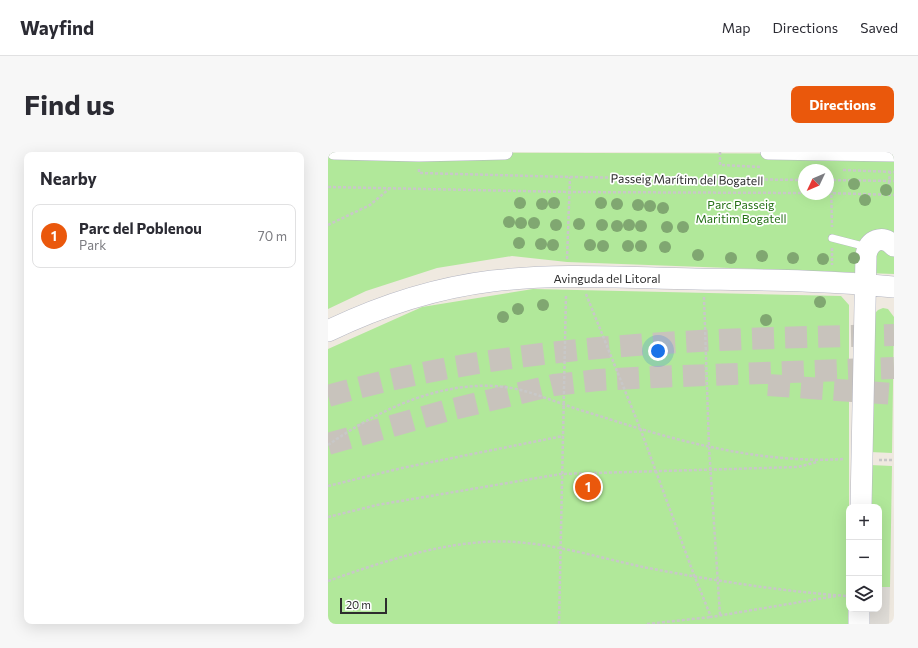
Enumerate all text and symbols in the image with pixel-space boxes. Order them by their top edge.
text: Wayfind [20,16,94,39]
text: Map [722,19,751,36]
text: Directions [773,19,838,36]
text: Saved [860,19,898,36]
button: Directions [791,86,894,123]
text: Find us [24,87,115,121]
north arrow [798,164,834,200]
text: Nearby [40,168,97,189]
street label: Passeig Marítim del Bogatell [611,171,763,187]
park label: Parc Passeig Maritim Bogatell [695,197,787,225]
text: Parc del Poblenou [79,219,202,237]
text: 1 [51,228,57,244]
text: 70 m [258,228,287,244]
text: Park [79,237,106,253]
street label: Avinguda del Litoral [553,271,661,285]
your location [648,341,668,361]
pin: 1 [575,472,601,502]
map controls [846,504,882,612]
button: + [846,504,882,540]
button: − [846,540,882,576]
button: layers [846,576,882,612]
scale bar [340,596,387,615]
text: 20 m [346,598,371,611]

